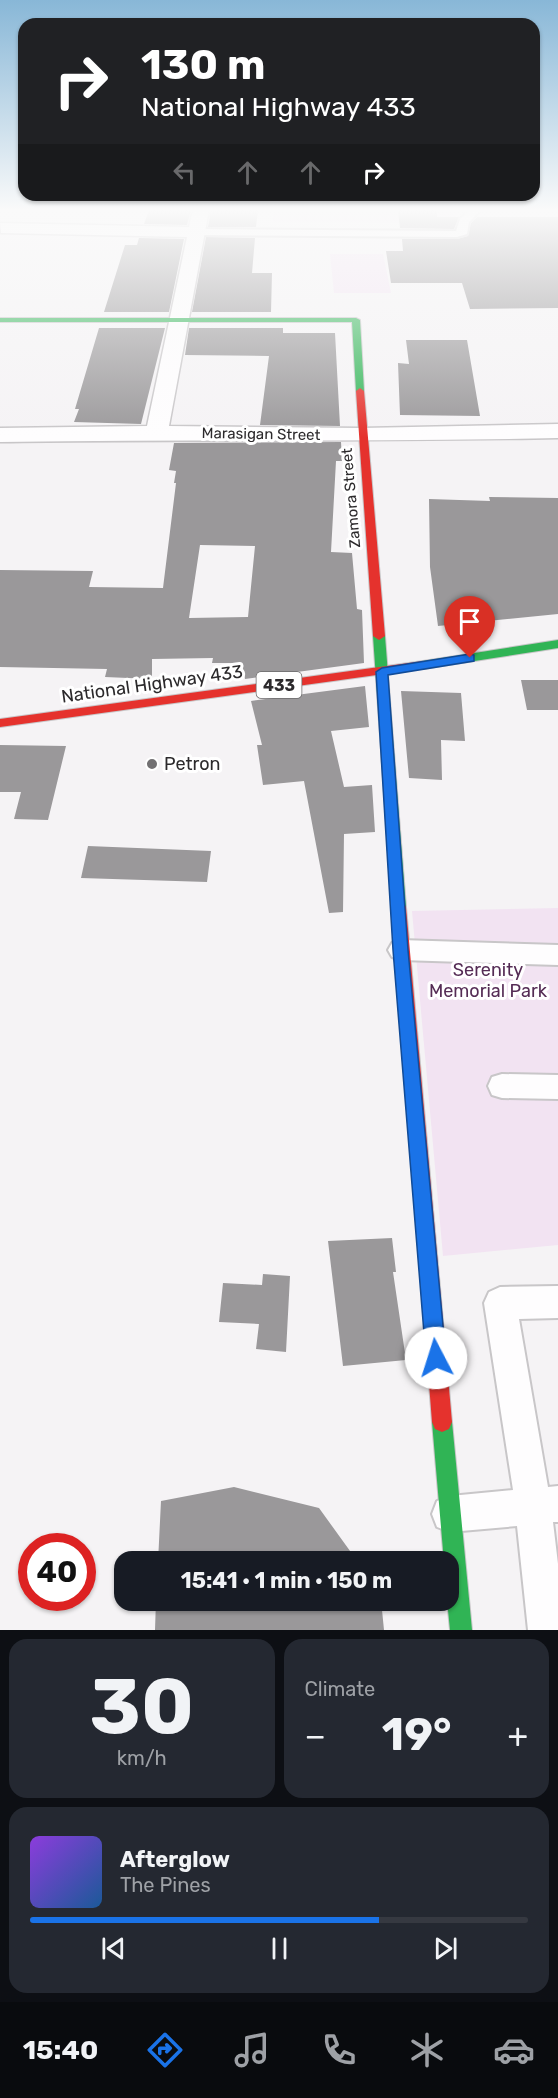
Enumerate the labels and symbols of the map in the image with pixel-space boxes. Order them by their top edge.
street label: Marasigan Street [202,424,321,444]
street label: Zamora Street [338,447,364,549]
pin [444,596,495,658]
street label: National Highway 433 [60,660,244,708]
road number: 433 [256,672,302,698]
place label: Petron [164,753,220,775]
marker: Petron [145,757,159,771]
park label: Serenity Memorial Park [429,959,548,1002]
position arrow [404,1326,468,1390]
speed limit sign: 40 [18,1533,96,1611]

